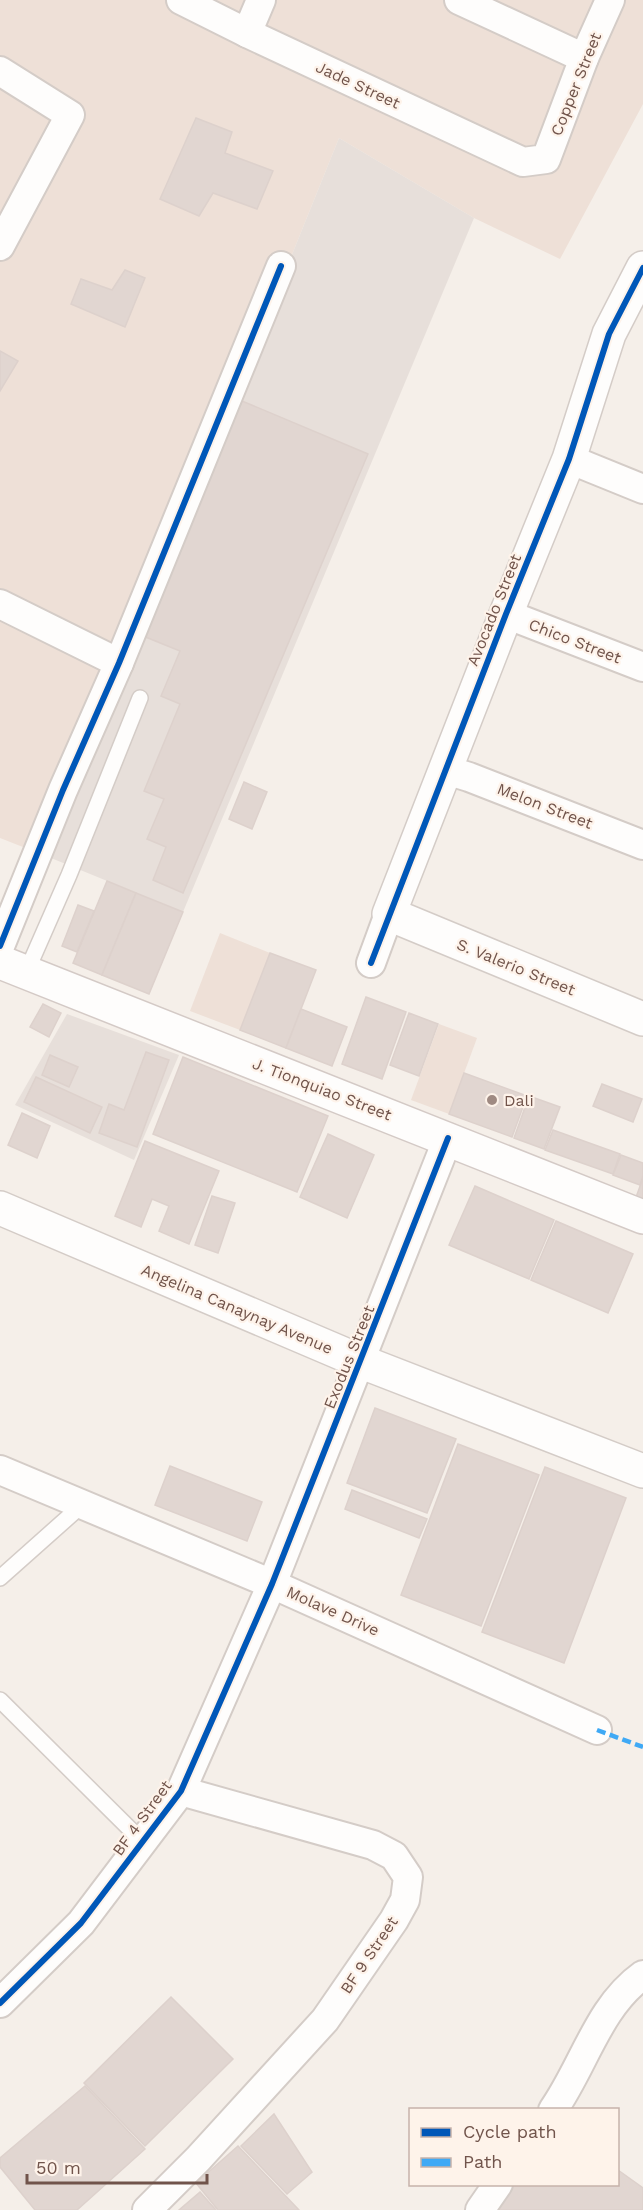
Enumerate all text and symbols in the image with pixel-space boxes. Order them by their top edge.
street label: Copper Street [547,29,605,138]
street label: Jade Street [313,57,403,113]
street label: Avocado Street [463,551,525,669]
street label: Chico Street [526,615,624,667]
street label: Melon Street [495,779,596,833]
street label: S. Valerio Street [454,935,578,1000]
street label: J. Tionquiao Street [250,1054,395,1124]
place label: Dali [504,1091,534,1110]
marker: Dali [485,1093,499,1107]
street label: Angelina Canaynay Avenue [138,1260,336,1358]
street label: Exodus Street [320,1302,379,1412]
street label: Molave Drive [284,1582,382,1640]
street label: BF 4 Street [108,1776,176,1859]
street label: BF 9 Street [336,1913,402,1997]
legend [409,2108,619,2186]
text: Cycle path [463,2121,557,2142]
scale bar [27,2147,207,2185]
text: Path [463,2151,503,2172]
text: 50 m [36,2157,81,2178]

